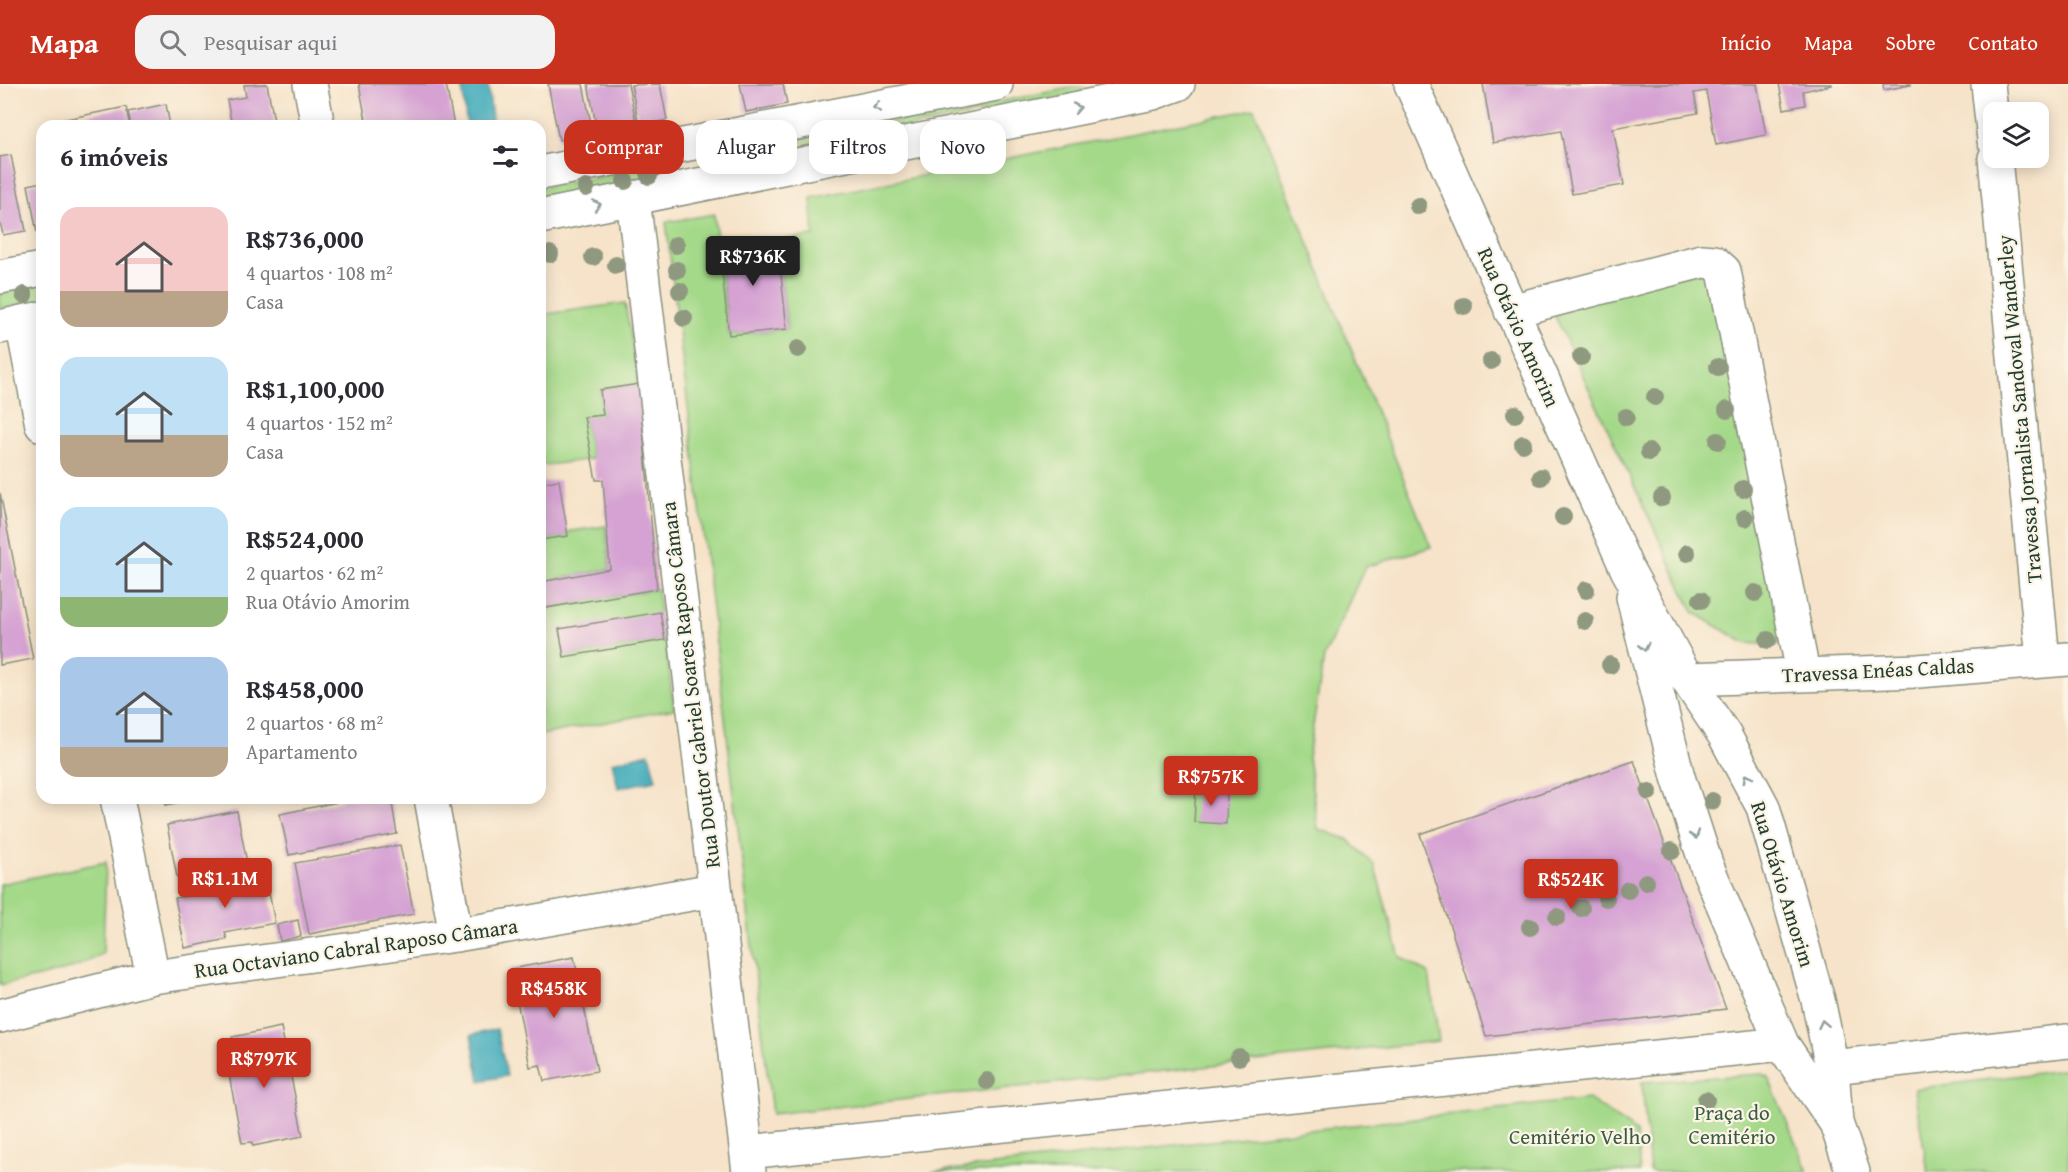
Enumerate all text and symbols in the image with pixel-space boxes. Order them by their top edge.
search box [135,15,555,69]
text: Mapa [30,22,99,63]
icon: search [156,26,189,59]
text: Pesquisar aqui [204,26,337,58]
text: Início [1721,27,1771,58]
text: Mapa [1804,27,1853,58]
text: Sobre [1886,27,1936,58]
text: Contato [1969,27,2038,58]
one-way arrow [872,100,882,113]
one-way arrow [1071,102,1081,115]
map controls [1983,102,2049,168]
button: layers [1983,102,2049,168]
chip: Comprar [564,120,684,174]
chip: Alugar [696,120,797,174]
chip: Filtros [809,120,908,174]
chip: Novo [920,120,1006,174]
text: 6 imóveis [60,137,168,176]
icon: filters [489,140,522,173]
one-way arrow [592,200,602,213]
text: R$736,000 [246,219,364,258]
icon: home [108,231,180,303]
street label: Travessa Jornalista Sandoval Wanderley [1988,233,2050,584]
pin: R$736K [704,236,802,287]
text: R$736K [720,241,786,270]
street label: Rua Otávio Amorim [1470,242,1568,412]
text: 4 quartos · 108 m² [246,258,393,287]
text: Casa [246,287,284,316]
text: R$1,100,000 [246,369,385,408]
icon: home [108,381,180,453]
text: 4 quartos · 152 m² [246,408,393,437]
text: Casa [246,437,284,466]
street label: Rua Doutor Gabriel Soares Raposo Câmara [652,500,728,870]
text: R$524,000 [246,519,364,558]
icon: home [108,531,180,603]
text: 2 quartos · 62 m² [246,558,383,587]
text: Rua Otávio Amorim [246,587,410,616]
one-way arrow [1636,641,1649,651]
street label: Travessa Enéas Caldas [1781,649,1975,691]
text: R$458,000 [246,669,364,708]
icon: home [108,681,180,753]
text: 2 quartos · 68 m² [246,708,383,737]
text: Apartamento [246,737,357,766]
pin: R$757K [1162,756,1260,807]
text: R$757K [1178,761,1244,790]
one-way arrow [1743,773,1755,784]
street label: Rua Otávio Amorim [1743,797,1823,971]
one-way arrow [1687,829,1700,840]
pin: R$1.1M [176,858,274,909]
pin: R$524K [1522,859,1620,910]
text: R$1.1M [192,863,258,892]
text: R$524K [1538,864,1604,893]
street label: Rua Octaviano Cabral Raposo Câmara [192,910,520,986]
pin: R$458K [505,968,603,1019]
text: R$458K [521,973,587,1002]
one-way arrow [1817,1019,1830,1029]
pin: R$797K [215,1038,313,1089]
text: R$797K [231,1043,297,1072]
park label: Praça do Cemitério [1689,1097,1775,1152]
park label: Cemitério Velho [1509,1121,1651,1152]

